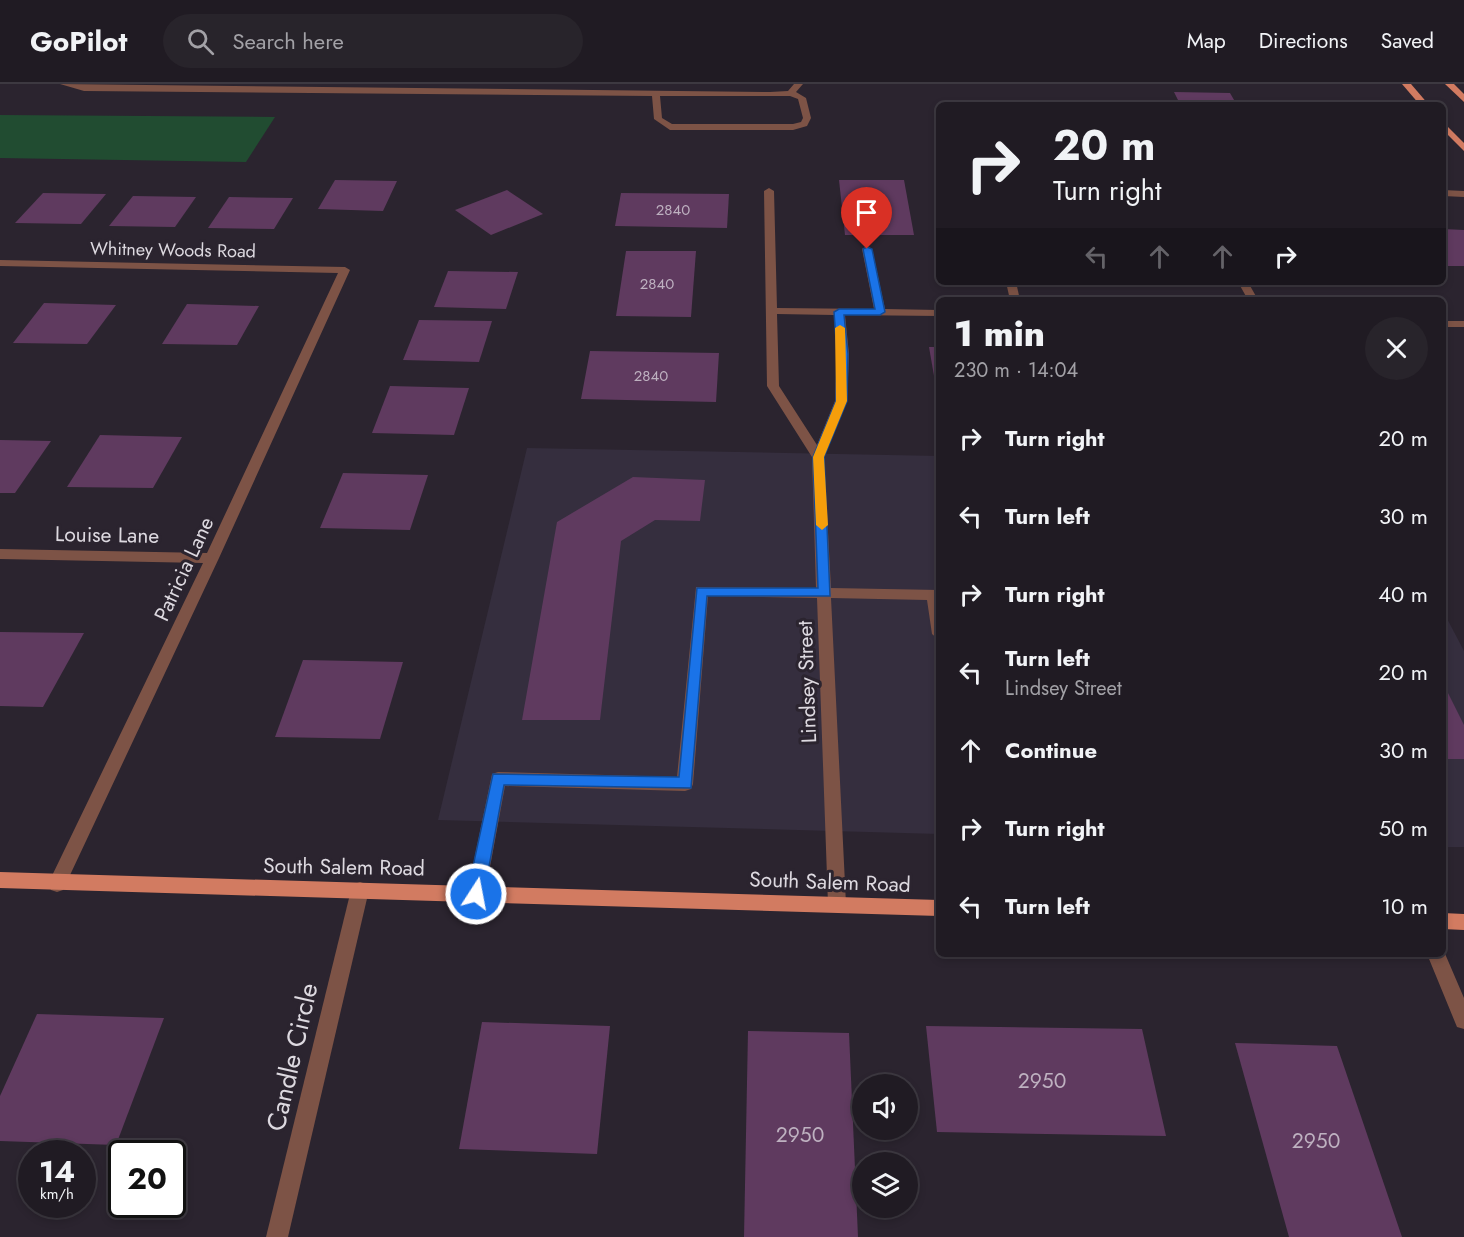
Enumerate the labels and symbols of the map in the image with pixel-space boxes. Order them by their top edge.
pin [841,187,892,249]
house number: 2840 [656,199,690,221]
street label: Whitney Woods Road [90,236,256,264]
house number: 2840 [640,273,674,295]
house number: 2840 [634,365,668,387]
street label: Patricia Lane [147,512,221,626]
street label: Louise Lane [55,519,160,551]
street label: Lindsey Street [790,620,824,744]
street label: South Salem Road [263,851,425,883]
position arrow [444,862,508,926]
street label: South Salem Road [749,864,911,900]
street label: Candle Circle [257,979,327,1135]
house number: 2950 [1018,1066,1066,1096]
house number: 2950 [776,1120,824,1150]
house number: 2950 [1292,1126,1340,1156]
speed limit sign: 20 [108,1140,186,1218]

